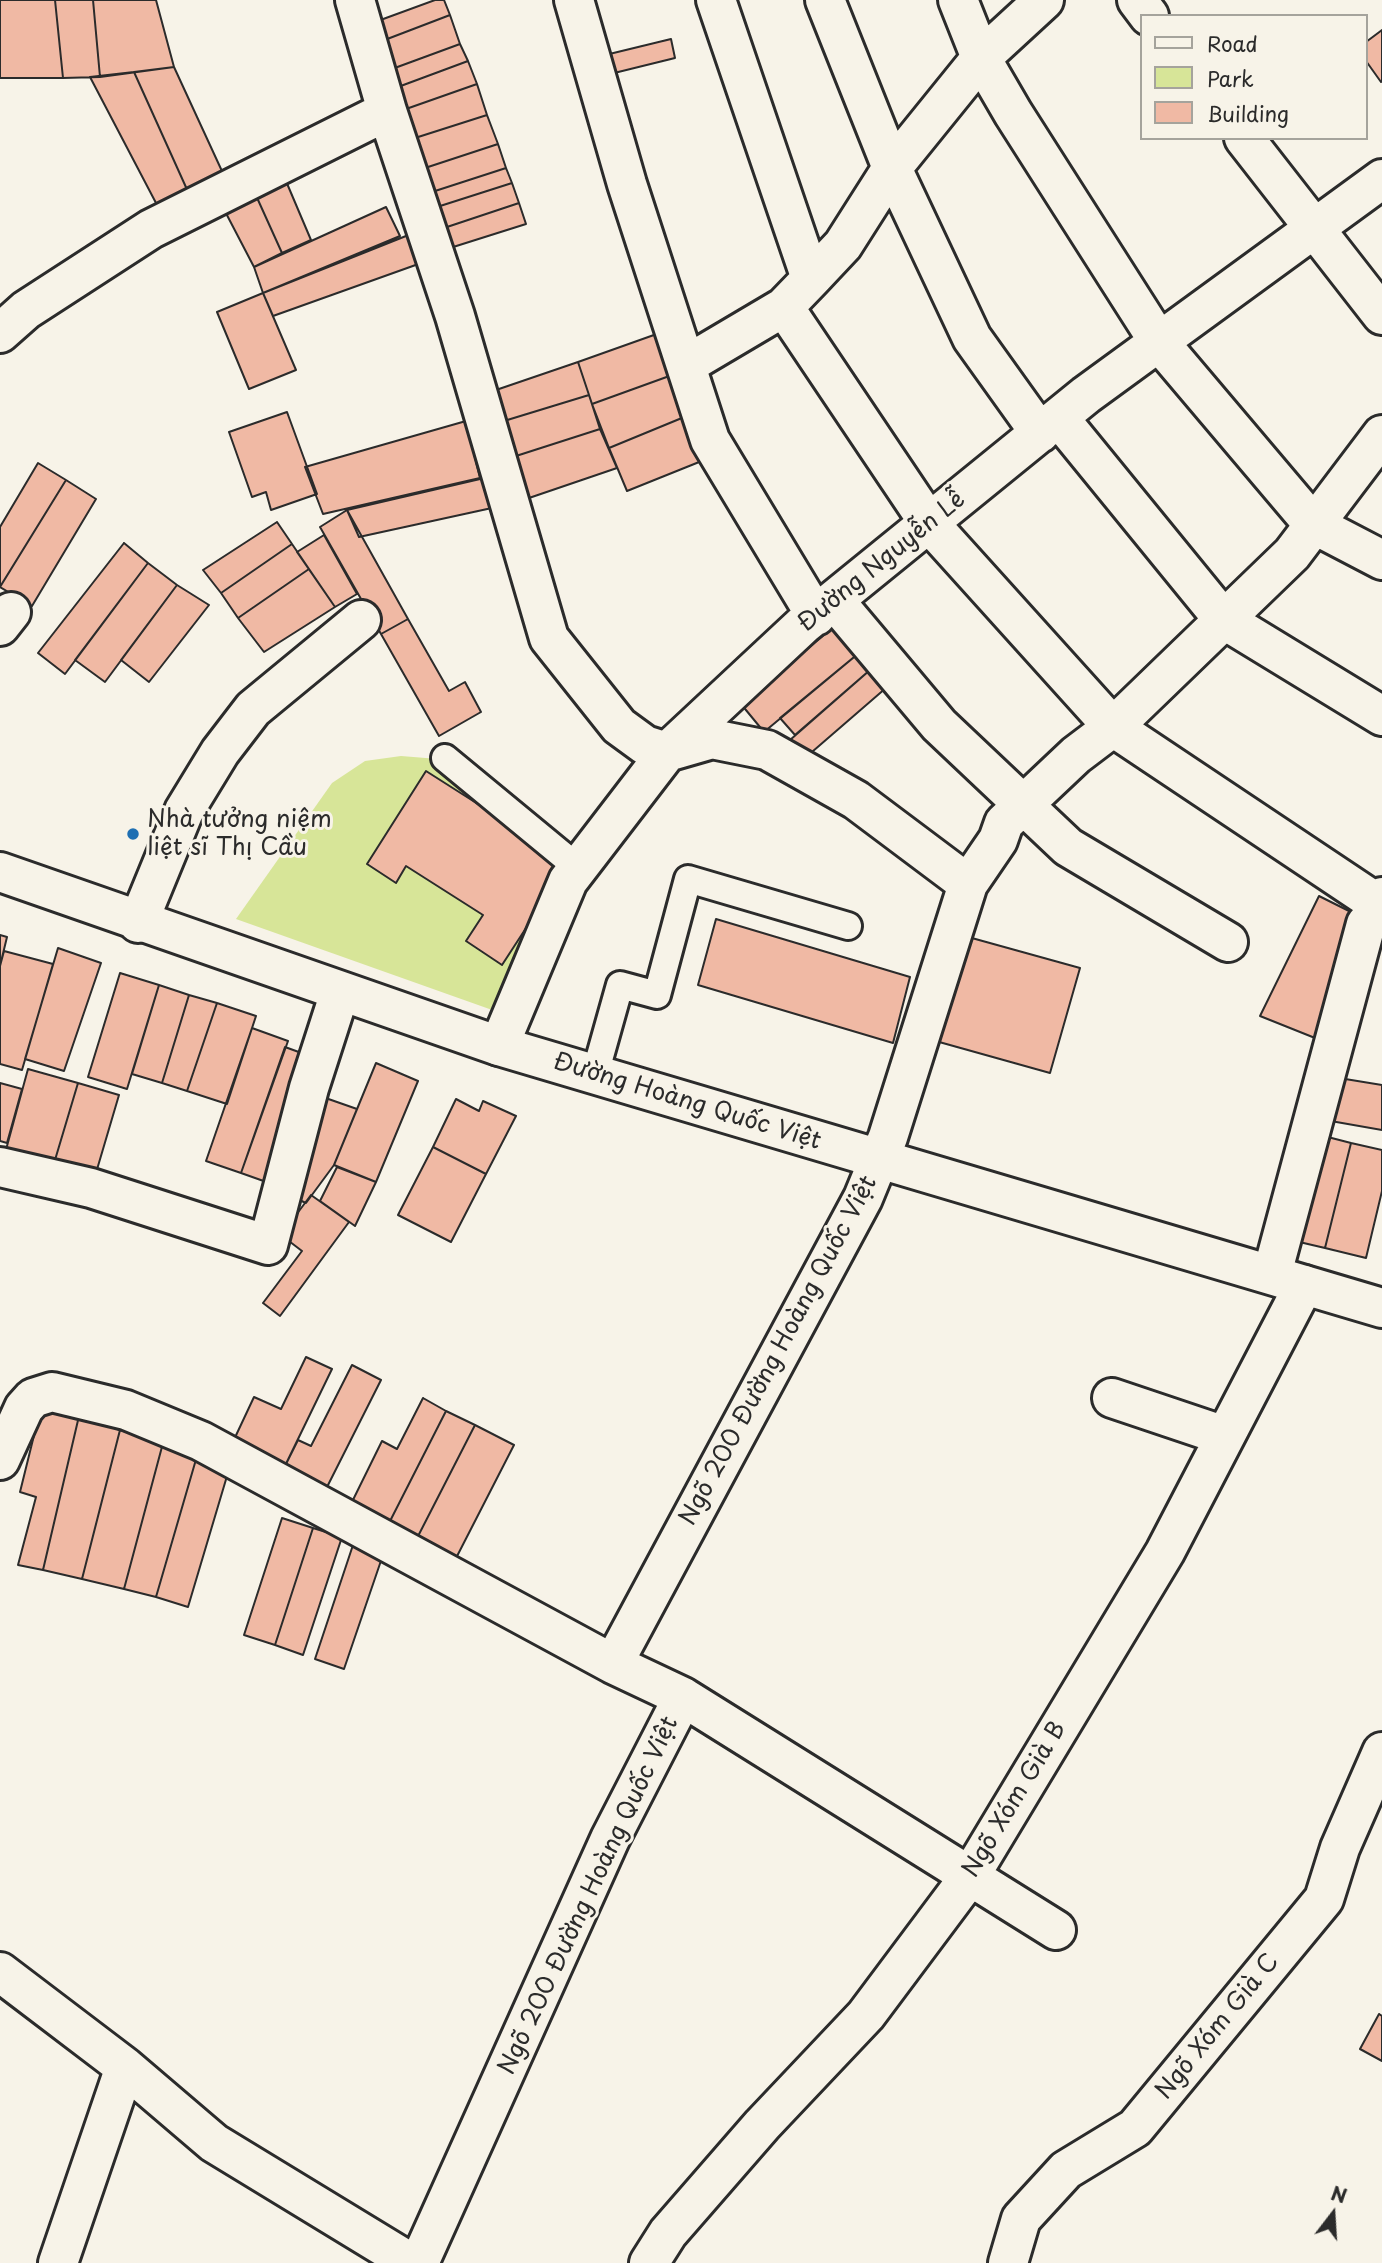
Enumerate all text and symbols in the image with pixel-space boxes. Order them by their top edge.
legend [1140,14,1368,140]
text: Road [1207,27,1258,59]
text: Park [1207,62,1254,94]
text: Building [1207,97,1289,129]
street label: Đường Nguyễn Lễ [793,486,971,638]
place label: Nhà tưởng niệm liệt sĩ Thị Cầu [147,806,332,862]
marker: Nhà tưởng niệm liệt sĩ Thị Cầu [125,826,141,842]
street label: Đường Hoàng Quốc Việt [550,1048,824,1156]
street label: Ngõ 200 Đường Hoàng Quốc Việt [674,1171,884,1531]
street label: Ngõ 200 Đường Hoàng Quốc Việt [493,1712,685,2080]
street label: Ngõ Xóm Già B [957,1717,1073,1883]
street label: Ngõ Xóm Già C [1150,1948,1286,2106]
text: N [1328,2178,1350,2210]
north arrow [1298,2179,1368,2249]

